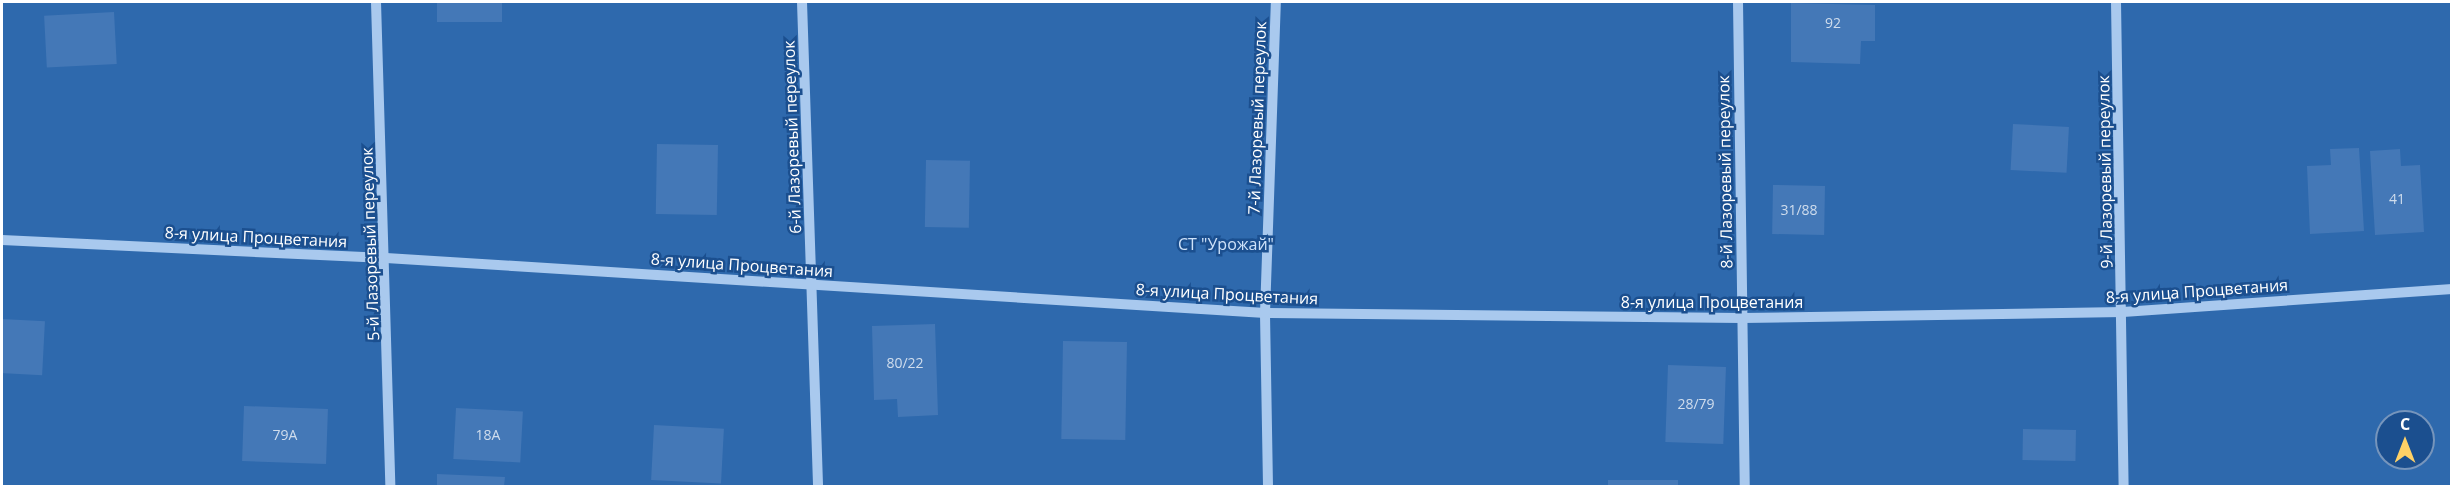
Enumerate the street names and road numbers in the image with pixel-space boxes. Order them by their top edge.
street label: 7-й Лазоревый переулок [1244,21,1270,215]
street label: 6-й Лазоревый переулок [779,40,805,234]
street label: 8-й Лазоревый переулок [1714,75,1736,269]
street label: 9-й Лазоревый переулок [2094,75,2116,269]
street label: 5-й Лазоревый переулок [357,147,383,341]
street label: 8-я улица Процветания [164,223,348,251]
street label: 8-я улица Процветания [650,249,834,281]
street label: 8-я улица Процветания [2105,275,2289,307]
street label: 8-я улица Процветания [1135,280,1319,308]
street label: 8-я улица Процветания [1621,292,1803,312]

